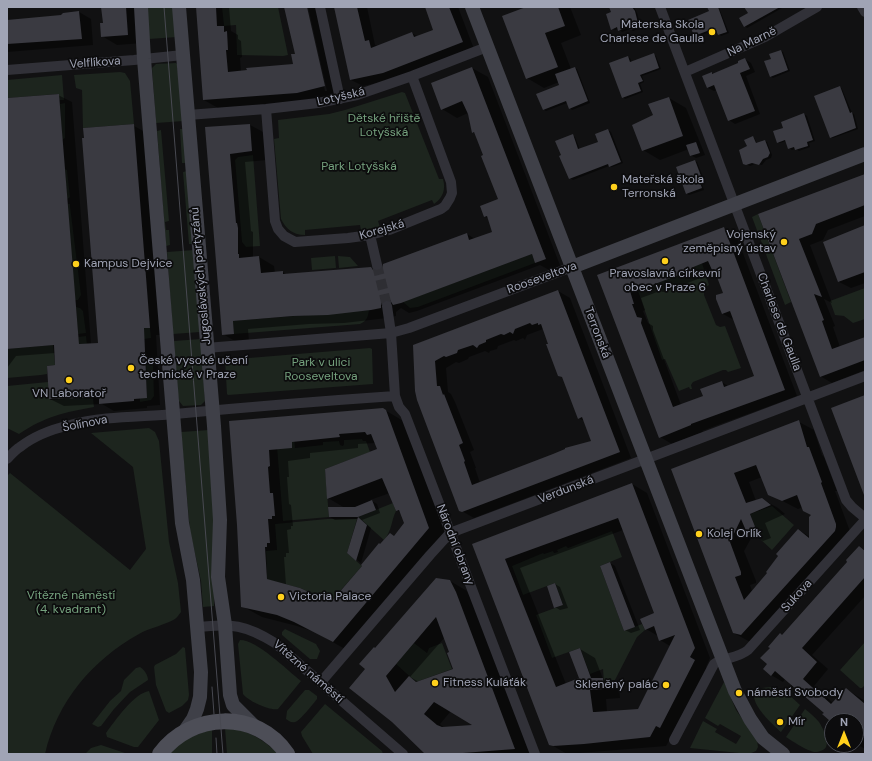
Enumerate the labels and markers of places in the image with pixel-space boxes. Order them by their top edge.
place label: Materska Skola Charlese de Gaulla [600,18,704,46]
marker: Materska Skola Charlese de Gaulla [707,27,717,37]
place label: Mateřská škola Terronská [622,173,704,201]
marker: Mateřská škola Terronská [609,182,619,192]
place label: Vojenský zeměpisný ústav [683,228,776,256]
marker: Vojenský zeměpisný ústav [779,237,789,247]
marker: Pravoslavná církevní obec v Praze 6 [660,256,670,266]
place label: Kampus Dejvice [84,257,172,271]
marker: Kampus Dejvice [71,259,81,269]
place label: Pravoslavná církevní obec v Praze 6 [610,267,720,295]
place label: České vysoké učení technické v Praze [139,354,248,382]
marker: České vysoké učení technické v Praze [126,363,136,373]
marker: VN Laboratoř [64,375,74,385]
place label: VN Laboratoř [32,387,106,401]
place label: Kolej Orlík [707,527,761,541]
marker: Kolej Orlík [694,529,704,539]
place label: Victoria Palace [289,590,371,604]
marker: Victoria Palace [276,592,286,602]
place label: Fitness Kuláťák [443,676,526,690]
marker: Fitness Kuláťák [430,678,440,688]
place label: Skleněný palác [575,678,658,692]
marker: Skleněný palác [661,680,671,690]
place label: náměstí Svobody [747,686,843,700]
marker: náměstí Svobody [734,688,744,698]
place label: Mír [788,715,805,729]
marker: Mír [775,717,785,727]

